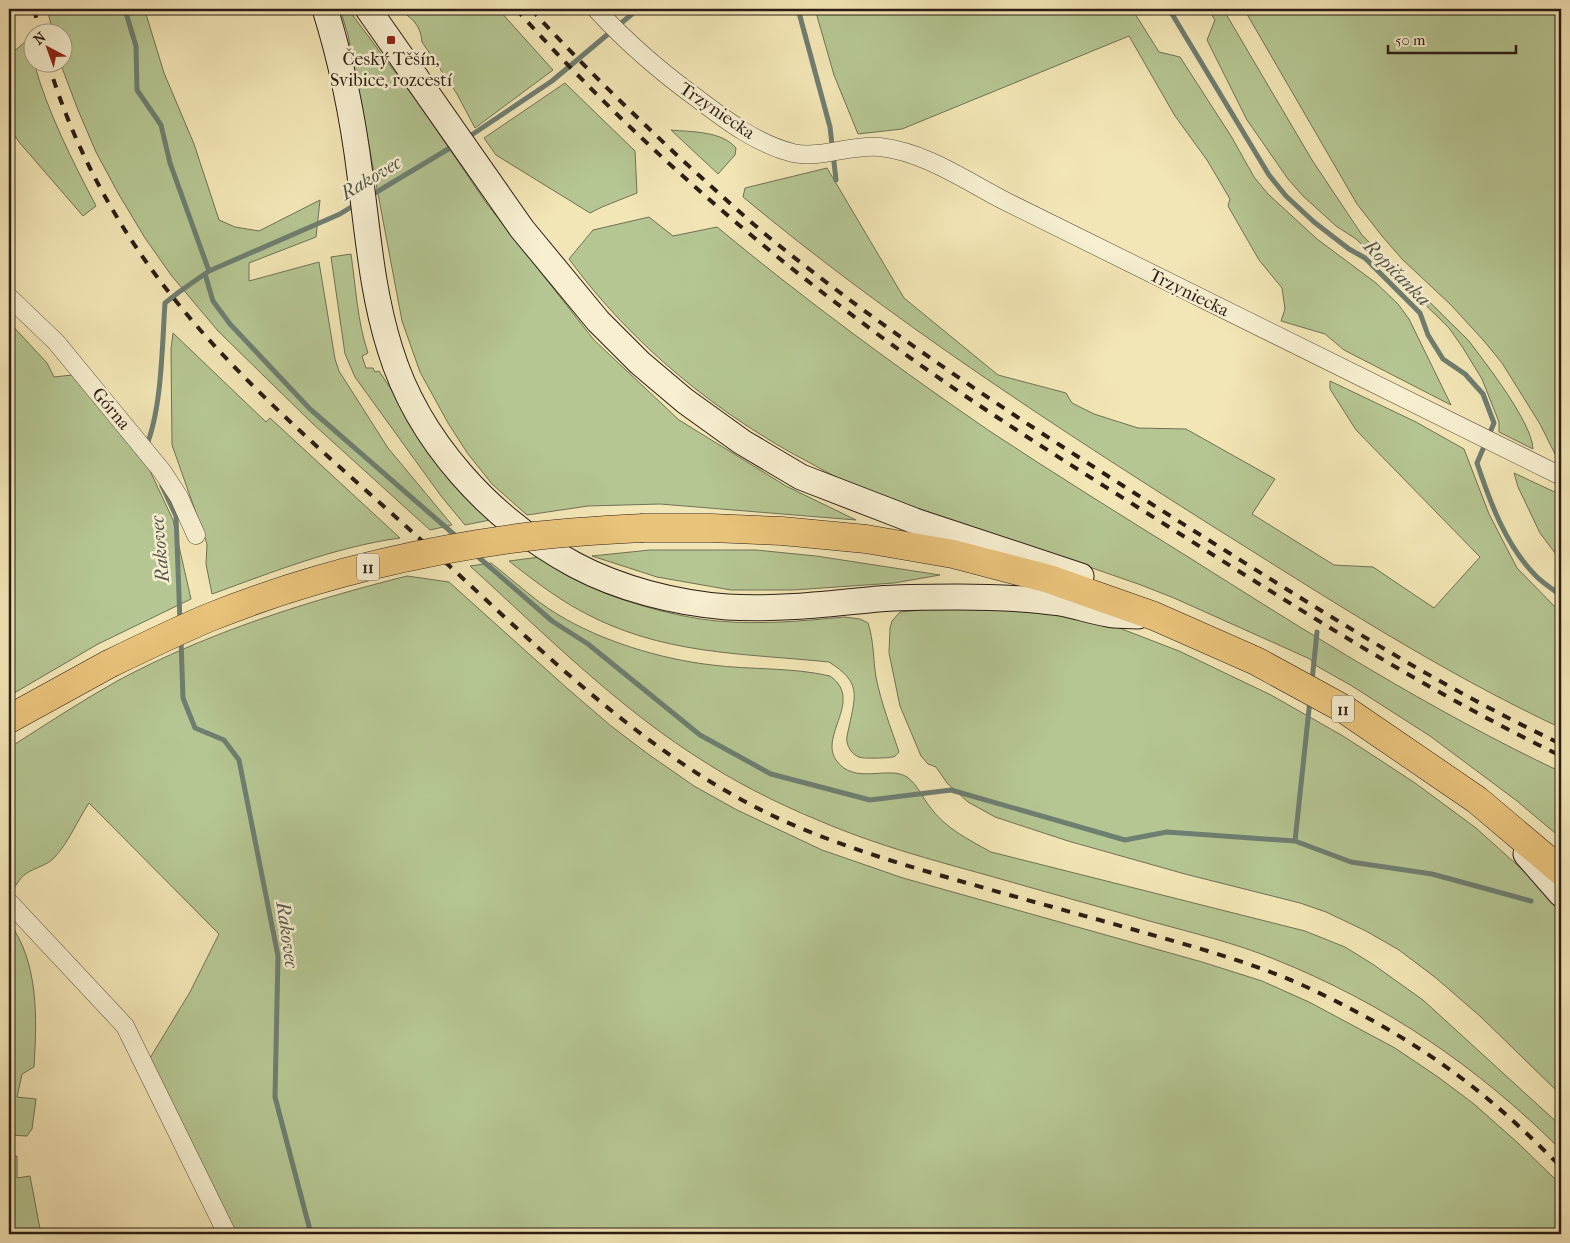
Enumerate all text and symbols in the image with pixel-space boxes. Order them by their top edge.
north arrow [22,22,72,72]
scale bar [1388,22,1515,54]
text: N [30,28,50,48]
text: 50 m [1395,31,1426,49]
marker: Český Těšín, Svibice, rozcestí [385,34,397,46]
place label: Český Těšín, Svibice, rozcestí [330,47,453,91]
street label: Trzyniecka [675,78,759,144]
water label: Rakovec [335,151,406,206]
water label: Ropičanka [1358,234,1435,311]
street label: Trzyniecka [1146,265,1233,322]
street label: Górna [87,384,135,435]
water label: Rakovec [146,514,174,585]
road number: 11 [357,554,379,580]
road number: 11 [1332,696,1354,722]
water label: Rakovec [271,898,303,970]

